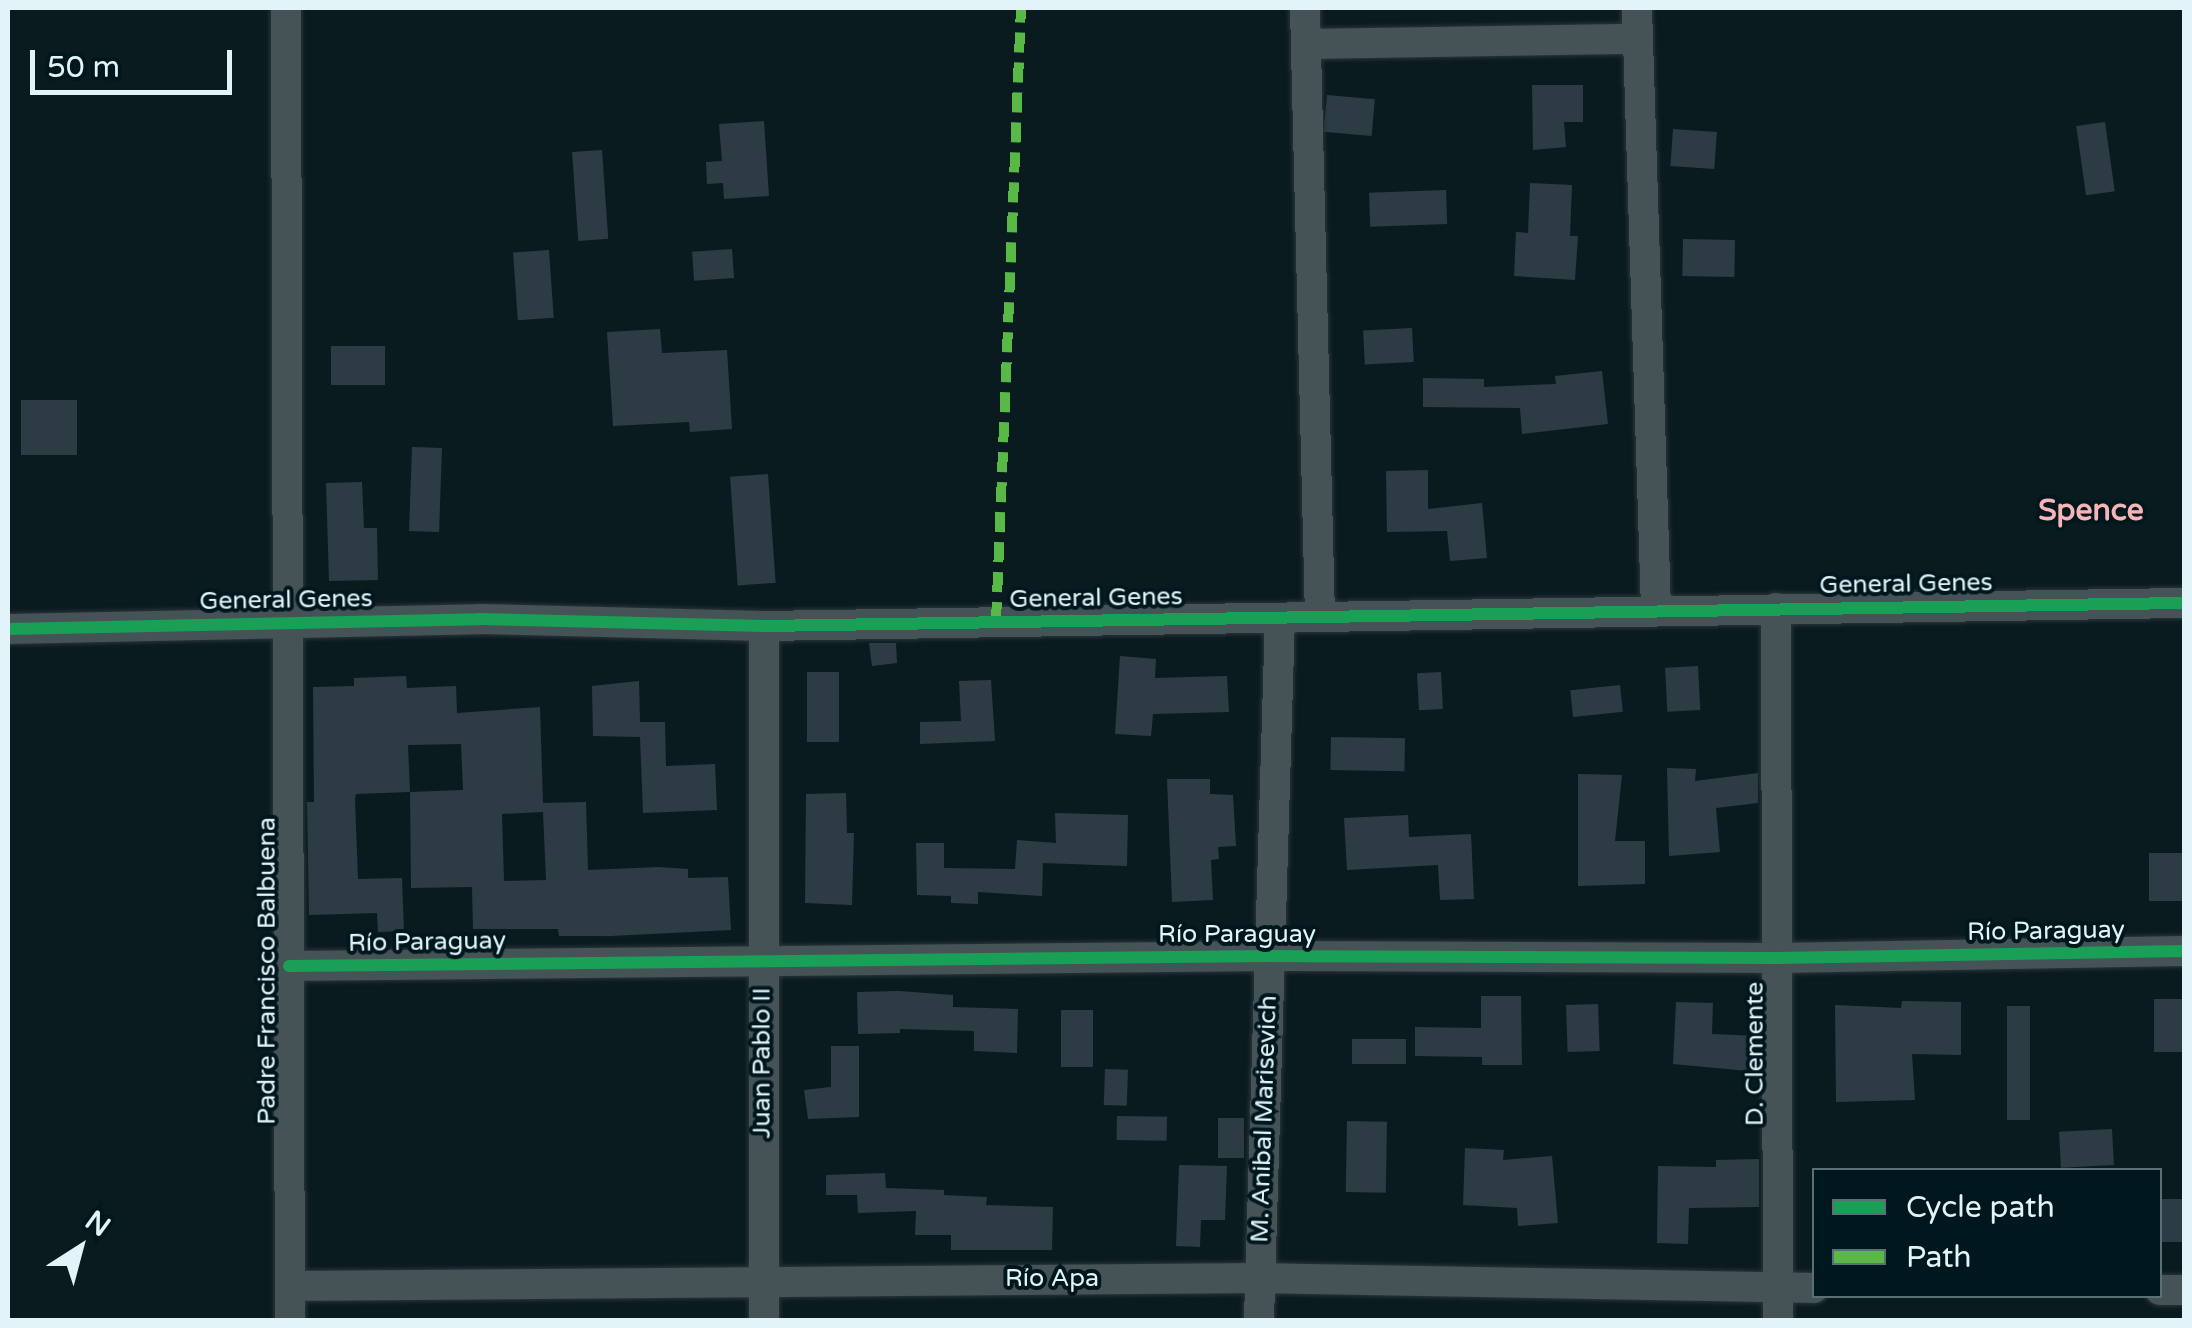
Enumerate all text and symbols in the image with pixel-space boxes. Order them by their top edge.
scale bar [35,30,238,92]
text: 50 m [47,49,120,86]
district label: Spence [2038,493,2144,529]
street label: General Genes [1819,567,1993,601]
street label: General Genes [1009,581,1183,615]
street label: General Genes [199,583,373,617]
street label: Padre Francisco Balbuena [252,817,282,1125]
street label: Río Paraguay [1967,915,2125,947]
street label: Río Paraguay [1158,919,1316,949]
street label: Río Paraguay [348,926,506,958]
street label: D. Clemente [1740,982,1770,1126]
street label: Juan Pablo II [747,988,777,1138]
street label: M. Anibal Marisevich [1245,995,1283,1243]
legend [1812,1168,2162,1298]
text: Cycle path [1906,1189,2055,1226]
north arrow [30,1198,130,1298]
text: N [79,1203,117,1244]
text: Path [1906,1239,1972,1276]
street label: Río Apa [1005,1263,1099,1293]

